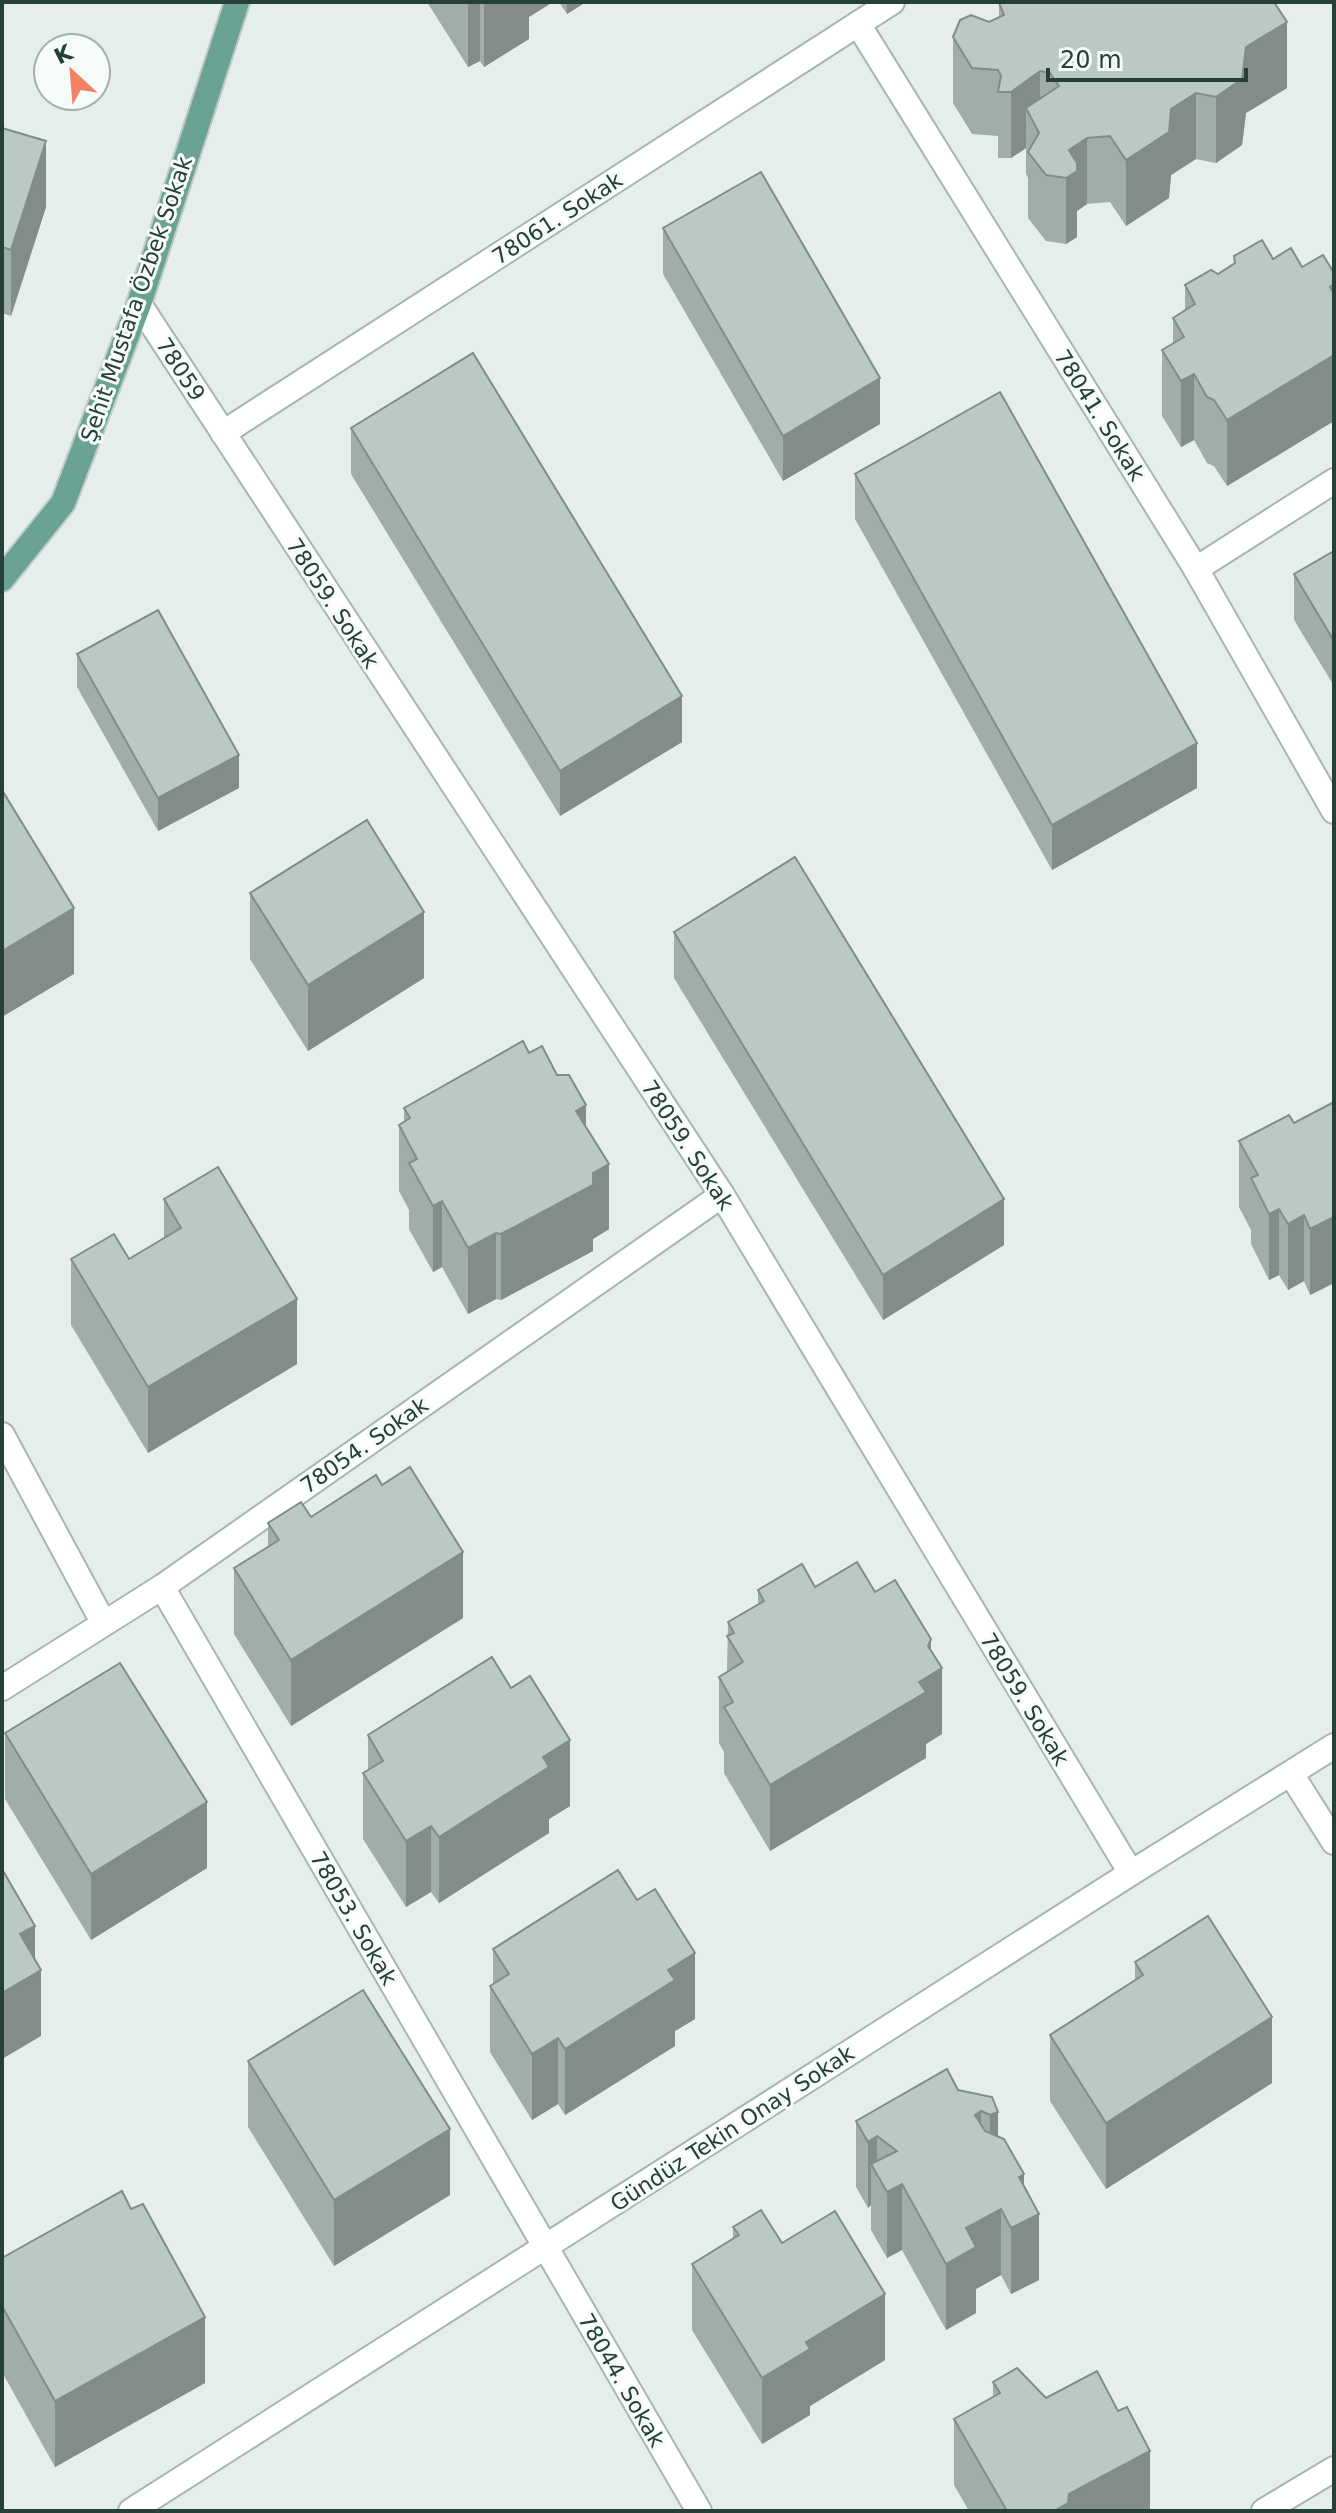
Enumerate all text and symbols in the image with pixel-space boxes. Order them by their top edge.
north arrow [32,32,112,112]
scale bar [1048,32,1246,82]
text: K [50,39,77,69]
text: 20 m [1060,46,1122,74]
street label: Şehit Mustafa Özbek Sokak [76,153,197,445]
street label: 78061. Sokak [488,167,627,270]
street label: 78059 [151,333,210,405]
street label: 78041. Sokak [1049,345,1150,486]
street label: 78059. Sokak [281,534,384,673]
street label: 78059. Sokak [636,1076,739,1215]
street label: 78054. Sokak [296,1392,433,1499]
street label: 78059. Sokak [975,1629,1074,1770]
street label: 78053. Sokak [305,1847,402,1990]
street label: Gündüz Tekin Onay Sokak [606,2040,859,2217]
street label: 78044. Sokak [573,2309,670,2452]

